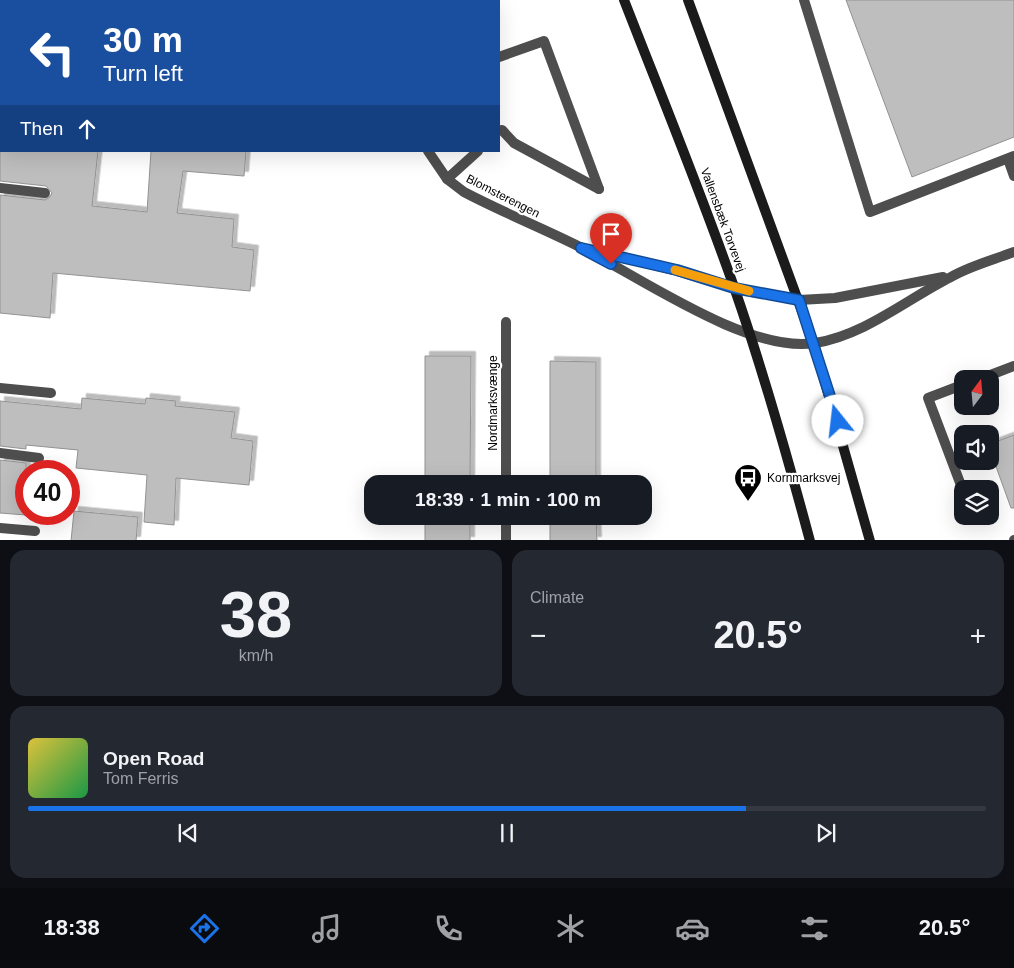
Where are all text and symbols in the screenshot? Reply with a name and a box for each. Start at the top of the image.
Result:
icon: left [20,20,85,85]
text: 30 m [103,20,183,59]
text: Turn left [103,61,183,86]
icon: ahead [73,115,101,143]
text: Then [20,118,63,139]
street label: Vallensbæk Torvevej [698,166,748,274]
street label: Blomsterengen [464,171,542,221]
pin [590,213,632,264]
icon: arrive [597,220,625,248]
street label: Nordmarksvænge [486,355,500,451]
north arrow [954,370,999,415]
map controls [954,370,999,525]
position arrow [811,394,863,446]
button: sound [954,425,999,470]
speed limit sign: 40 [15,460,80,525]
bus stop icon: Kornmarksvej [733,463,763,502]
place label: Kornmarksvej [767,471,840,485]
button: layers [954,480,999,525]
text: 18:39 · 1 min · 100 m [415,489,601,510]
text: 38 [220,578,292,651]
text: Climate [530,589,584,606]
text: 20.5° [713,614,803,656]
text: − [530,620,546,651]
text: + [970,620,986,651]
text: km/h [239,647,273,664]
text: Open Road [103,748,204,769]
text: Tom Ferris [103,770,179,787]
icon: previous [174,819,202,847]
icon: pause [493,819,521,847]
icon: next [812,819,840,847]
icon: directions [187,911,222,946]
icon: music [309,911,344,946]
icon: phone [431,911,466,946]
icon: climate [553,911,588,946]
icon: car [675,911,710,946]
icon: filters [797,911,832,946]
text: 18:38 [44,915,100,940]
text: 20.5° [919,915,970,940]

